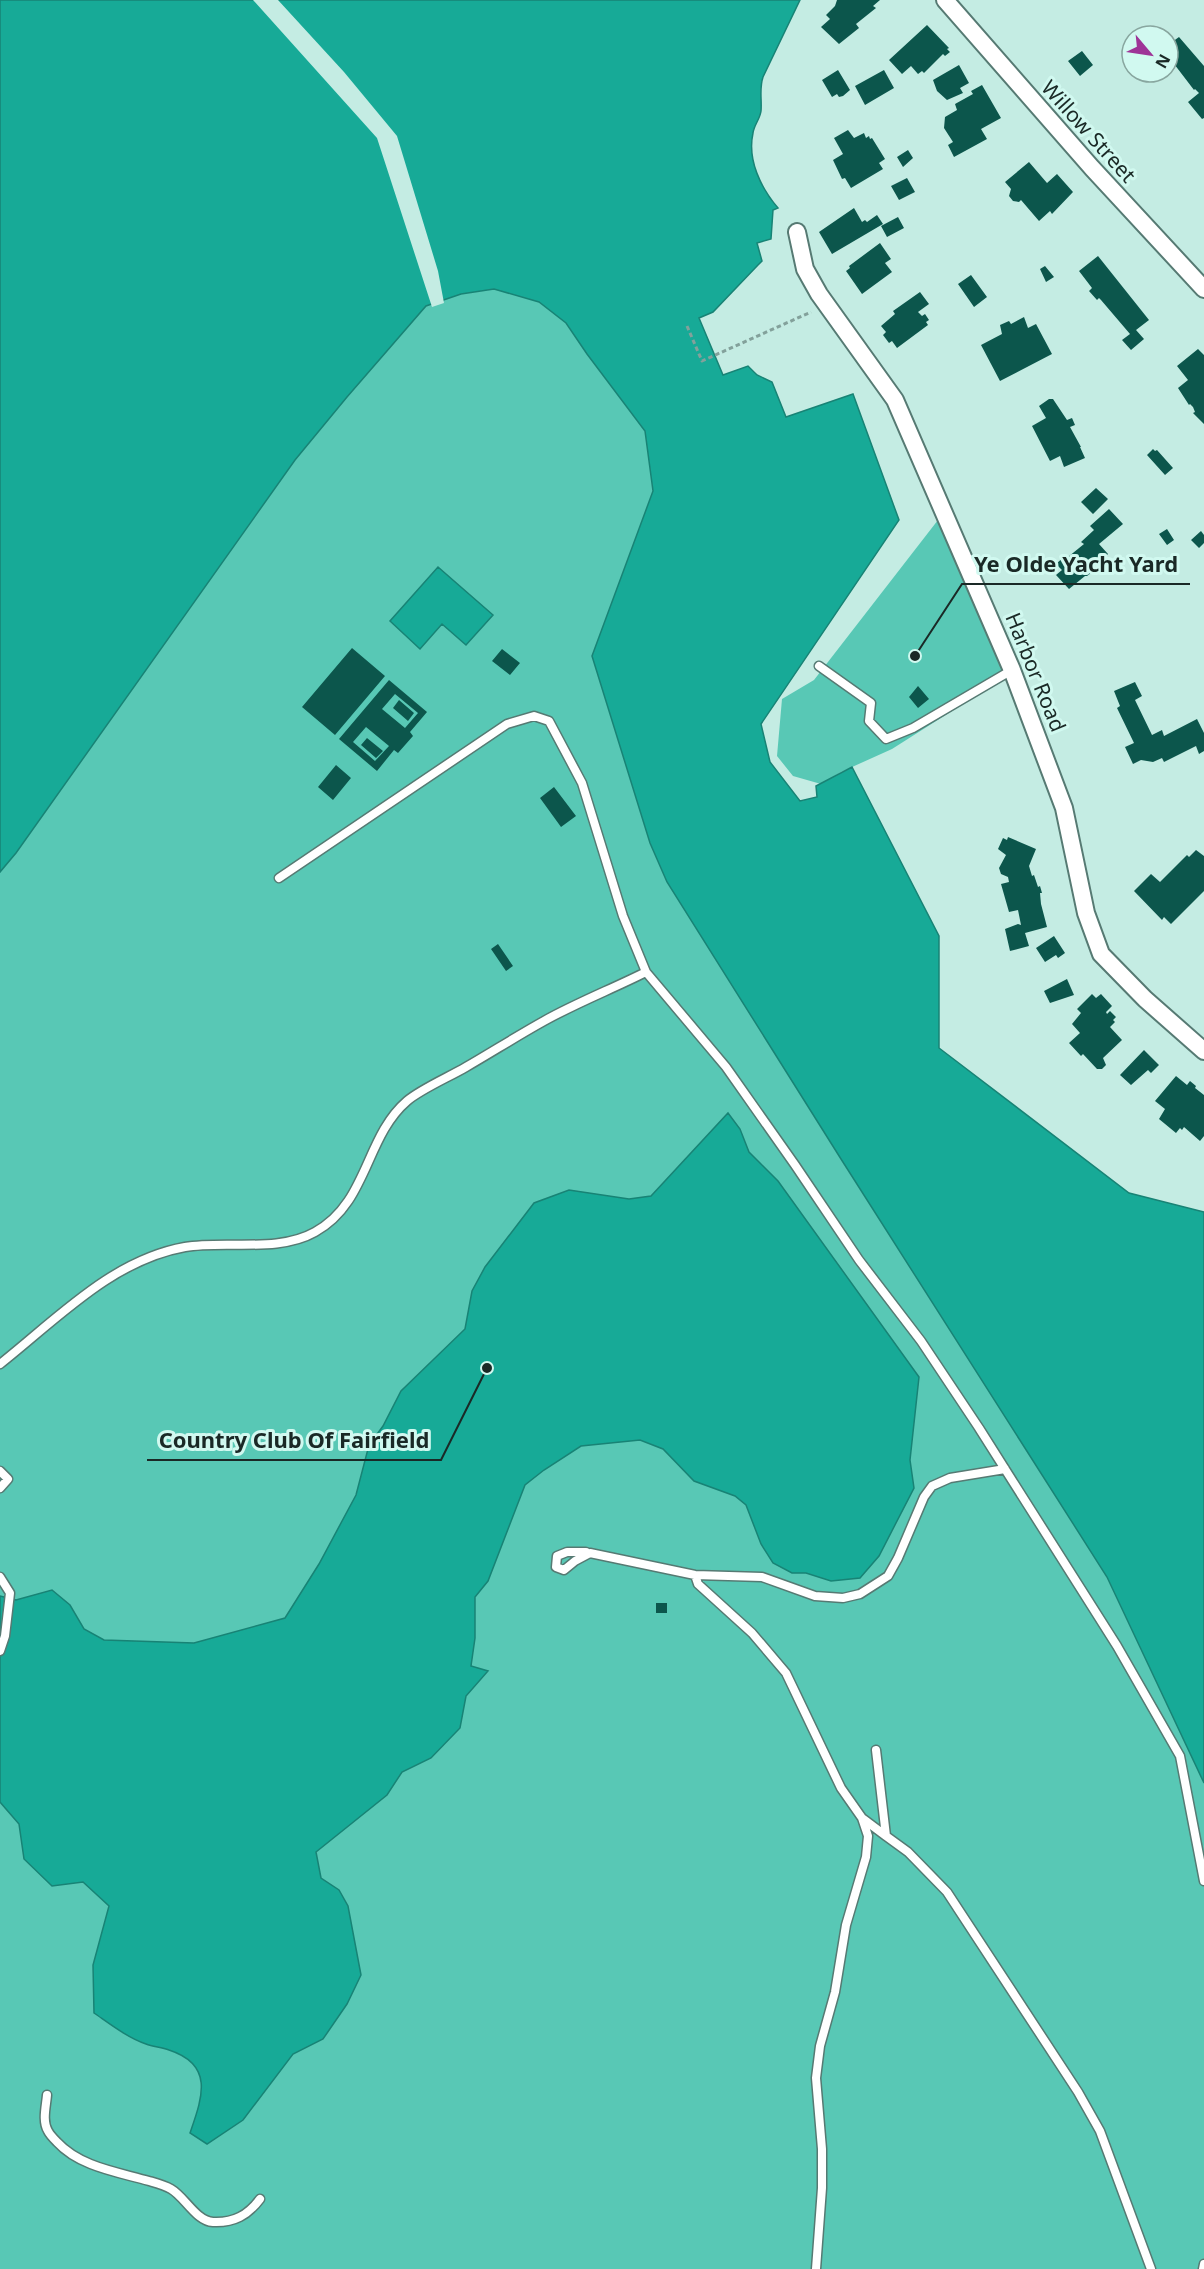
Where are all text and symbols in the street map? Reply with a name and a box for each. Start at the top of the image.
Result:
north arrow [1120,24,1180,84]
text: N [1150,50,1176,72]
street label: Willow Street [1036,74,1143,188]
callout: Ye Olde Yacht Yard [962,544,1190,584]
text: Ye Olde Yacht Yard [974,548,1178,578]
street label: Harbor Road [999,608,1073,736]
callout: Country Club Of Fairfield [147,1420,441,1460]
text: Country Club Of Fairfield [159,1424,429,1454]

